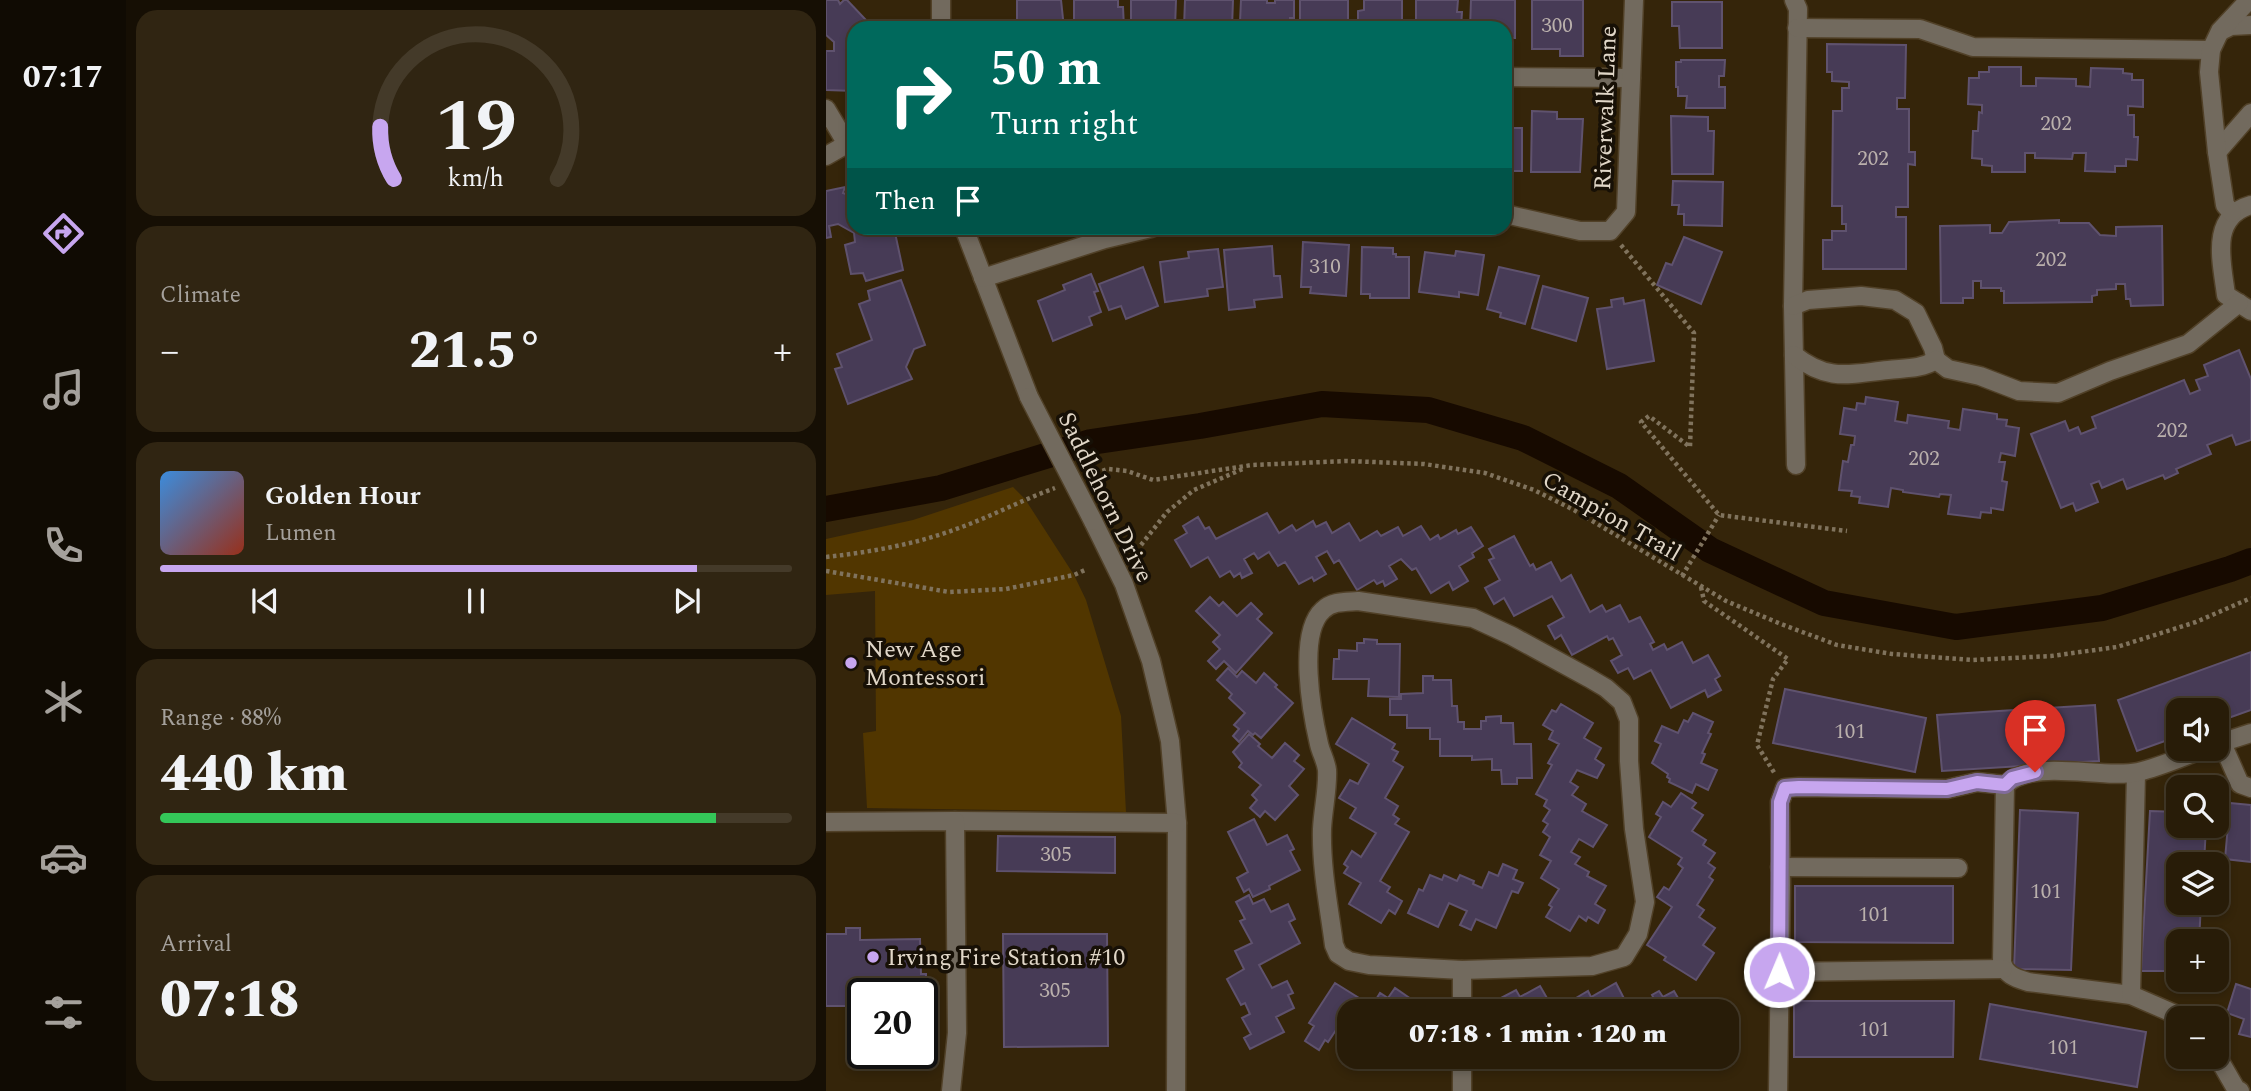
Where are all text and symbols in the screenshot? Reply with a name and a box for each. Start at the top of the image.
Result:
house number: 300 [1541,10,1573,42]
street label: Riverwalk Lane [1585,25,1627,191]
text: 50 m [990,32,1101,107]
icon: right [875,49,966,140]
text: 07:17 [23,53,103,102]
text: 19 [435,72,517,183]
text: Turn right [990,100,1138,149]
house number: 202 [2040,108,2072,140]
house number: 202 [1857,143,1889,175]
text: km/h [448,160,504,198]
text: Then [875,181,935,221]
icon: arrive [949,182,987,220]
icon: directions [39,209,88,258]
house number: 202 [2035,244,2067,276]
house number: 310 [1309,251,1341,283]
text: Climate [160,278,241,313]
text: 21.5° [409,312,543,391]
text: − [160,323,179,381]
text: + [773,323,792,381]
icon: music [39,365,88,414]
street label: Saddlehorn Drive [1048,406,1162,589]
house number: 202 [2156,415,2188,447]
house number: 202 [1908,443,1940,475]
street label: Campion Trail [1535,462,1688,571]
text: Golden Hour [265,476,421,516]
text: Lumen [265,516,337,551]
icon: phone [39,521,88,570]
icon: previous [246,582,284,620]
icon: pause [457,582,495,620]
icon: next [668,582,706,620]
place label: New Age Montessori [865,632,986,696]
marker: New Age Montessori [843,655,859,671]
icon: climate [39,677,88,726]
map controls [2166,698,2229,1069]
button: sound [2166,698,2229,761]
pin [2005,700,2065,772]
text: Range · 88% [160,701,281,736]
icon: arrive [2016,711,2054,749]
house number: 101 [1834,716,1866,748]
text: 440 km [160,735,348,814]
button: search [2166,775,2229,838]
icon: car [39,833,88,882]
house number: 305 [1040,839,1072,871]
button: layers [2166,852,2229,915]
house number: 101 [2030,876,2062,908]
house number: 101 [1858,899,1890,931]
text: Arrival [160,927,232,962]
button: + [2166,929,2229,992]
position arrow [1742,935,1816,1009]
place label: Irving Fire Station #10 [887,940,1125,976]
marker: Irving Fire Station #10 [865,949,881,965]
text: 07:18 [160,961,299,1040]
house number: 305 [1039,975,1071,1007]
speed limit sign: 20 [847,978,938,1069]
icon: filters [39,988,88,1037]
button: − [2166,1006,2229,1069]
text: 07:18 · 1 min · 120 m [1409,1014,1667,1054]
house number: 101 [1858,1014,1890,1046]
house number: 101 [2047,1032,2079,1064]

